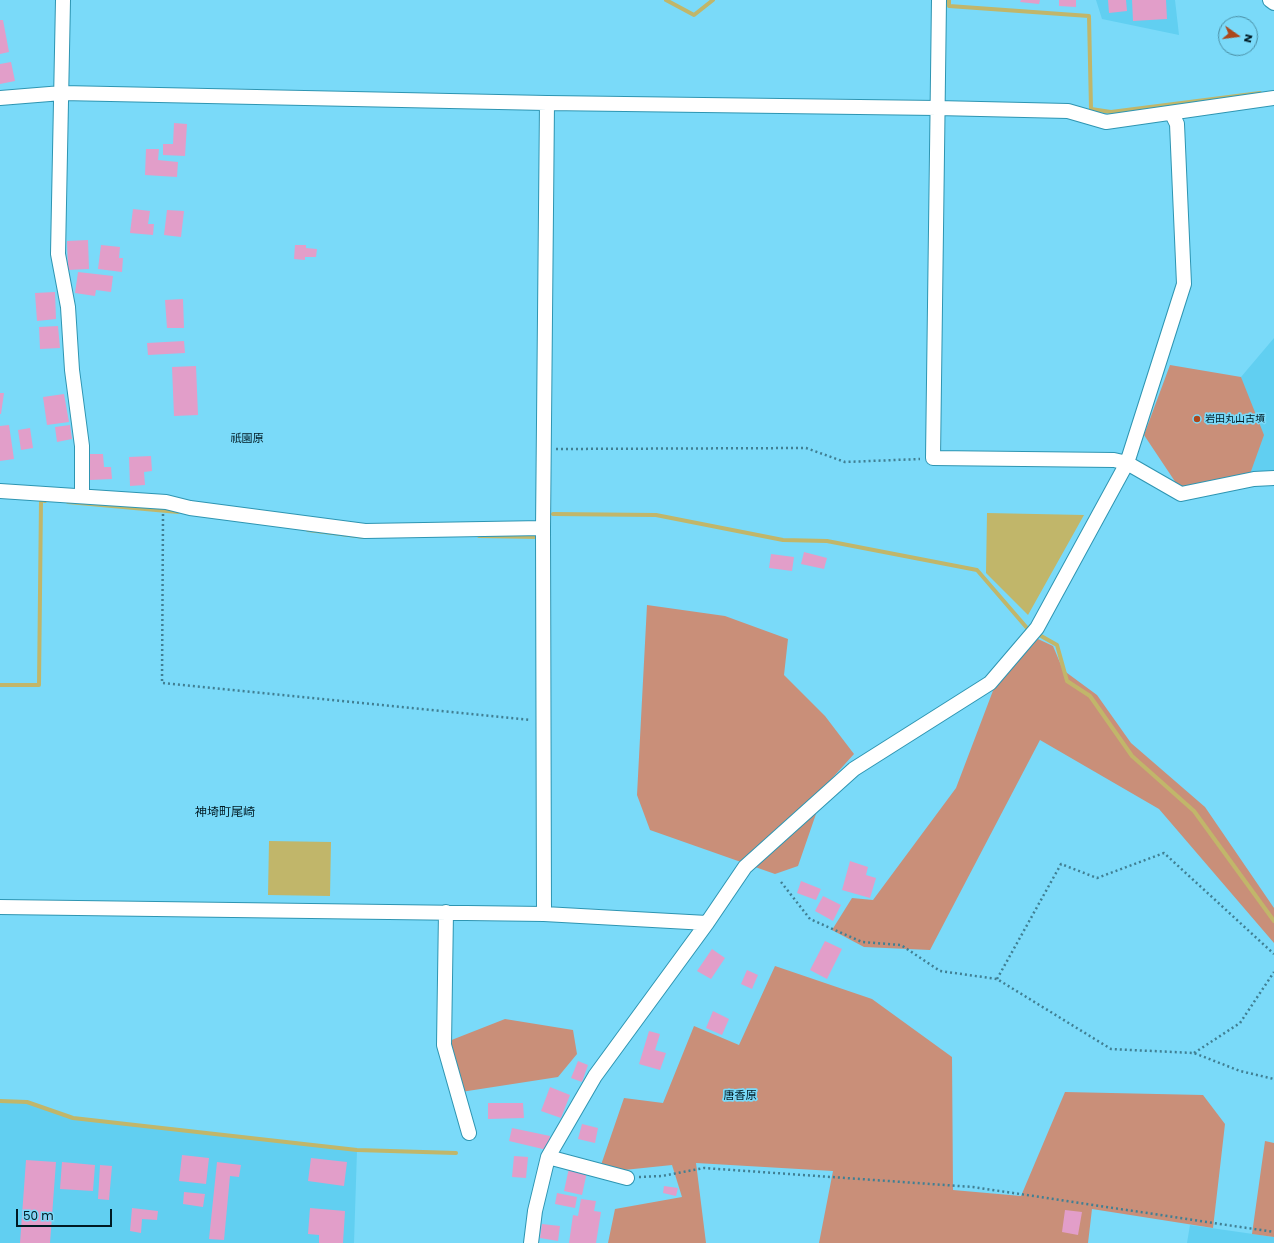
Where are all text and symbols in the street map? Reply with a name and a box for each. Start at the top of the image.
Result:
north arrow [1218,16,1258,56]
text: N [1240,33,1257,45]
place label: 岩田丸山古墳 [1205,413,1265,425]
marker: 岩田丸山古墳 [1192,414,1202,424]
district label: 祇園原 [231,432,263,446]
district label: 神埼町尾崎 [195,806,255,820]
district label: 唐香原 [724,1089,756,1103]
scale bar [18,1201,114,1227]
text: 50 m [23,1207,54,1224]

